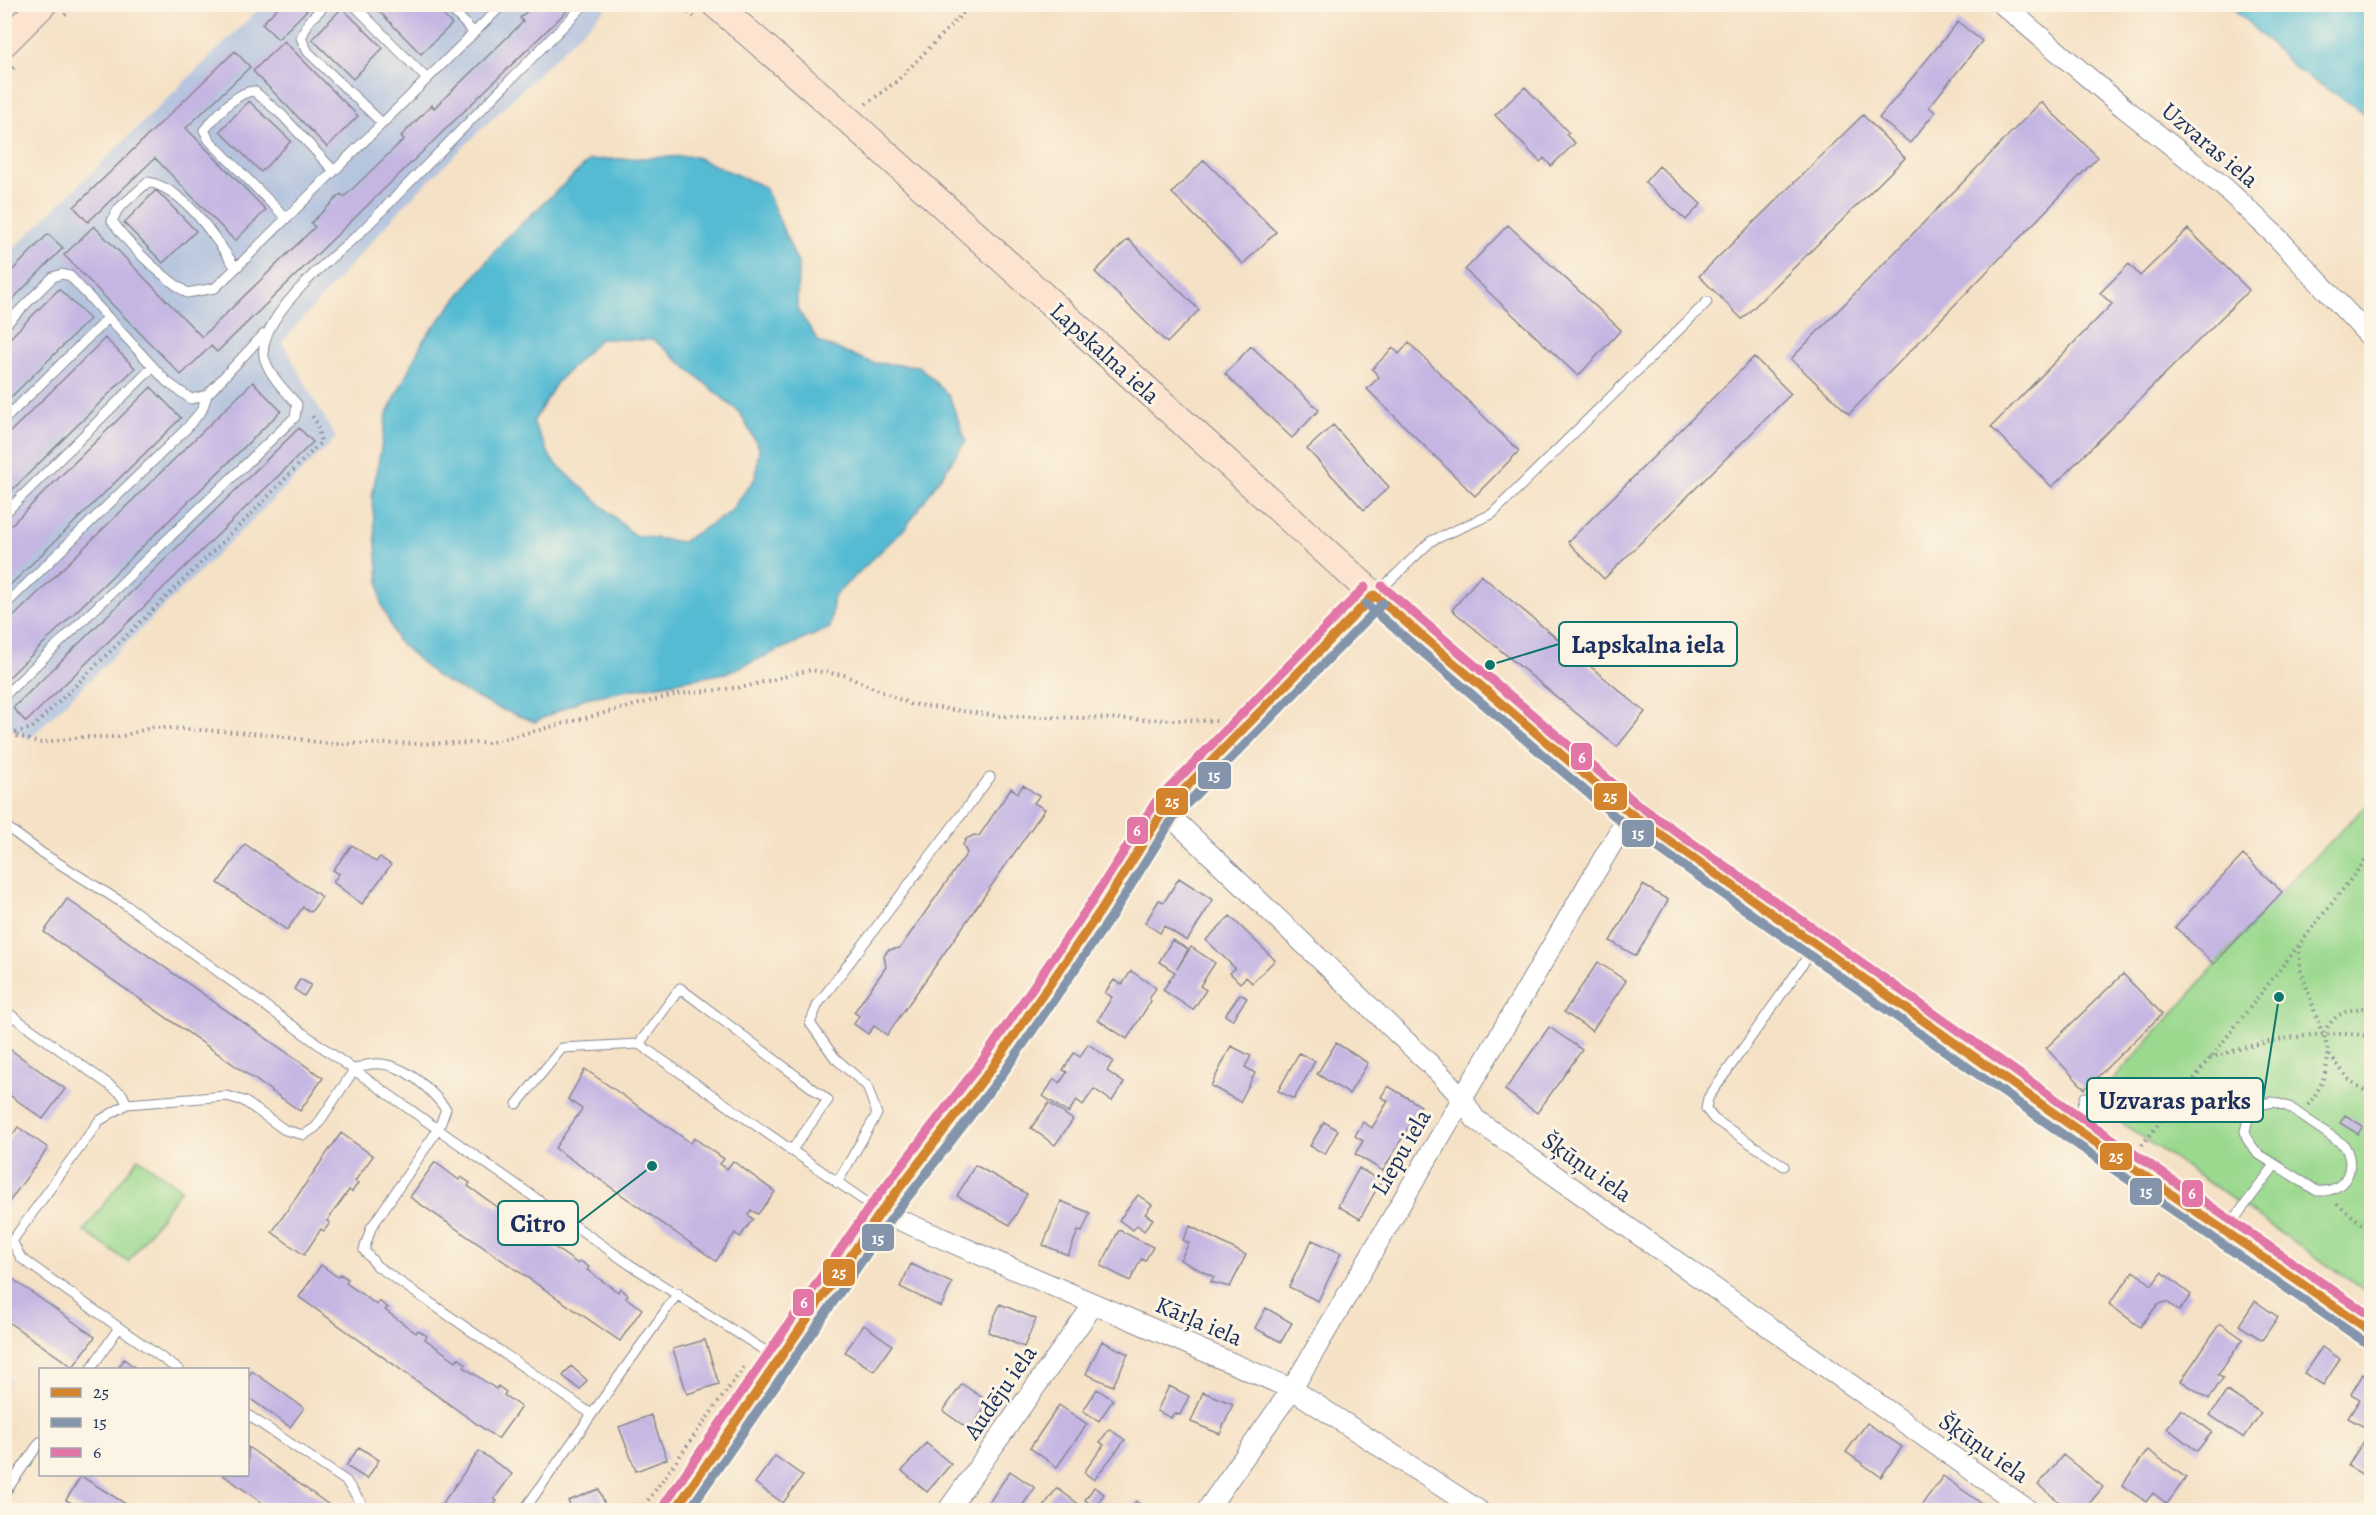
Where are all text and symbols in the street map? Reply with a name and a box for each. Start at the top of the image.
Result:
street label: Uzvaras iela [2155,95,2266,196]
street label: Lapskalna iela [1043,295,1168,412]
callout: Lapskalna iela [1559,622,1737,666]
text: Lapskalna iela [1571,627,1725,662]
line badge: 6 [1570,742,1593,771]
text: 6 [1578,747,1586,769]
line badge: 15 [1197,761,1232,790]
text: 15 [1208,765,1220,787]
line badge: 25 [1593,782,1628,811]
text: 25 [1603,786,1617,808]
line badge: 25 [1155,787,1189,816]
text: 25 [1165,791,1179,813]
line badge: 6 [1126,816,1149,845]
line badge: 15 [1621,819,1655,848]
text: 6 [1133,820,1141,842]
text: 15 [1632,823,1644,845]
callout: Uzvaras parks [2087,1078,2263,1122]
text: Uzvaras parks [2099,1083,2251,1118]
street label: Liepu iela [1363,1102,1439,1201]
street label: Šķūņu iela [1536,1124,1639,1210]
line badge: 25 [2099,1142,2133,1171]
text: 25 [2109,1146,2123,1168]
line badge: 15 [2129,1177,2163,1206]
line badge: 6 [2181,1179,2204,1208]
text: 15 [2140,1181,2152,1203]
text: 6 [2188,1183,2196,1205]
callout: Citro [498,1201,578,1245]
text: Citro [510,1206,566,1241]
line badge: 15 [861,1223,895,1252]
text: 15 [872,1228,884,1250]
line badge: 25 [822,1258,856,1287]
text: 25 [832,1262,846,1284]
line badge: 6 [792,1288,815,1317]
street label: Kārļa iela [1151,1288,1248,1354]
text: 6 [800,1292,808,1314]
street label: Audēju iela [955,1338,1045,1446]
legend [39,1368,249,1476]
text: 25 [93,1380,109,1404]
street label: Šķūņu iela [1933,1405,2036,1491]
text: 15 [93,1410,107,1434]
text: 6 [93,1440,101,1464]

